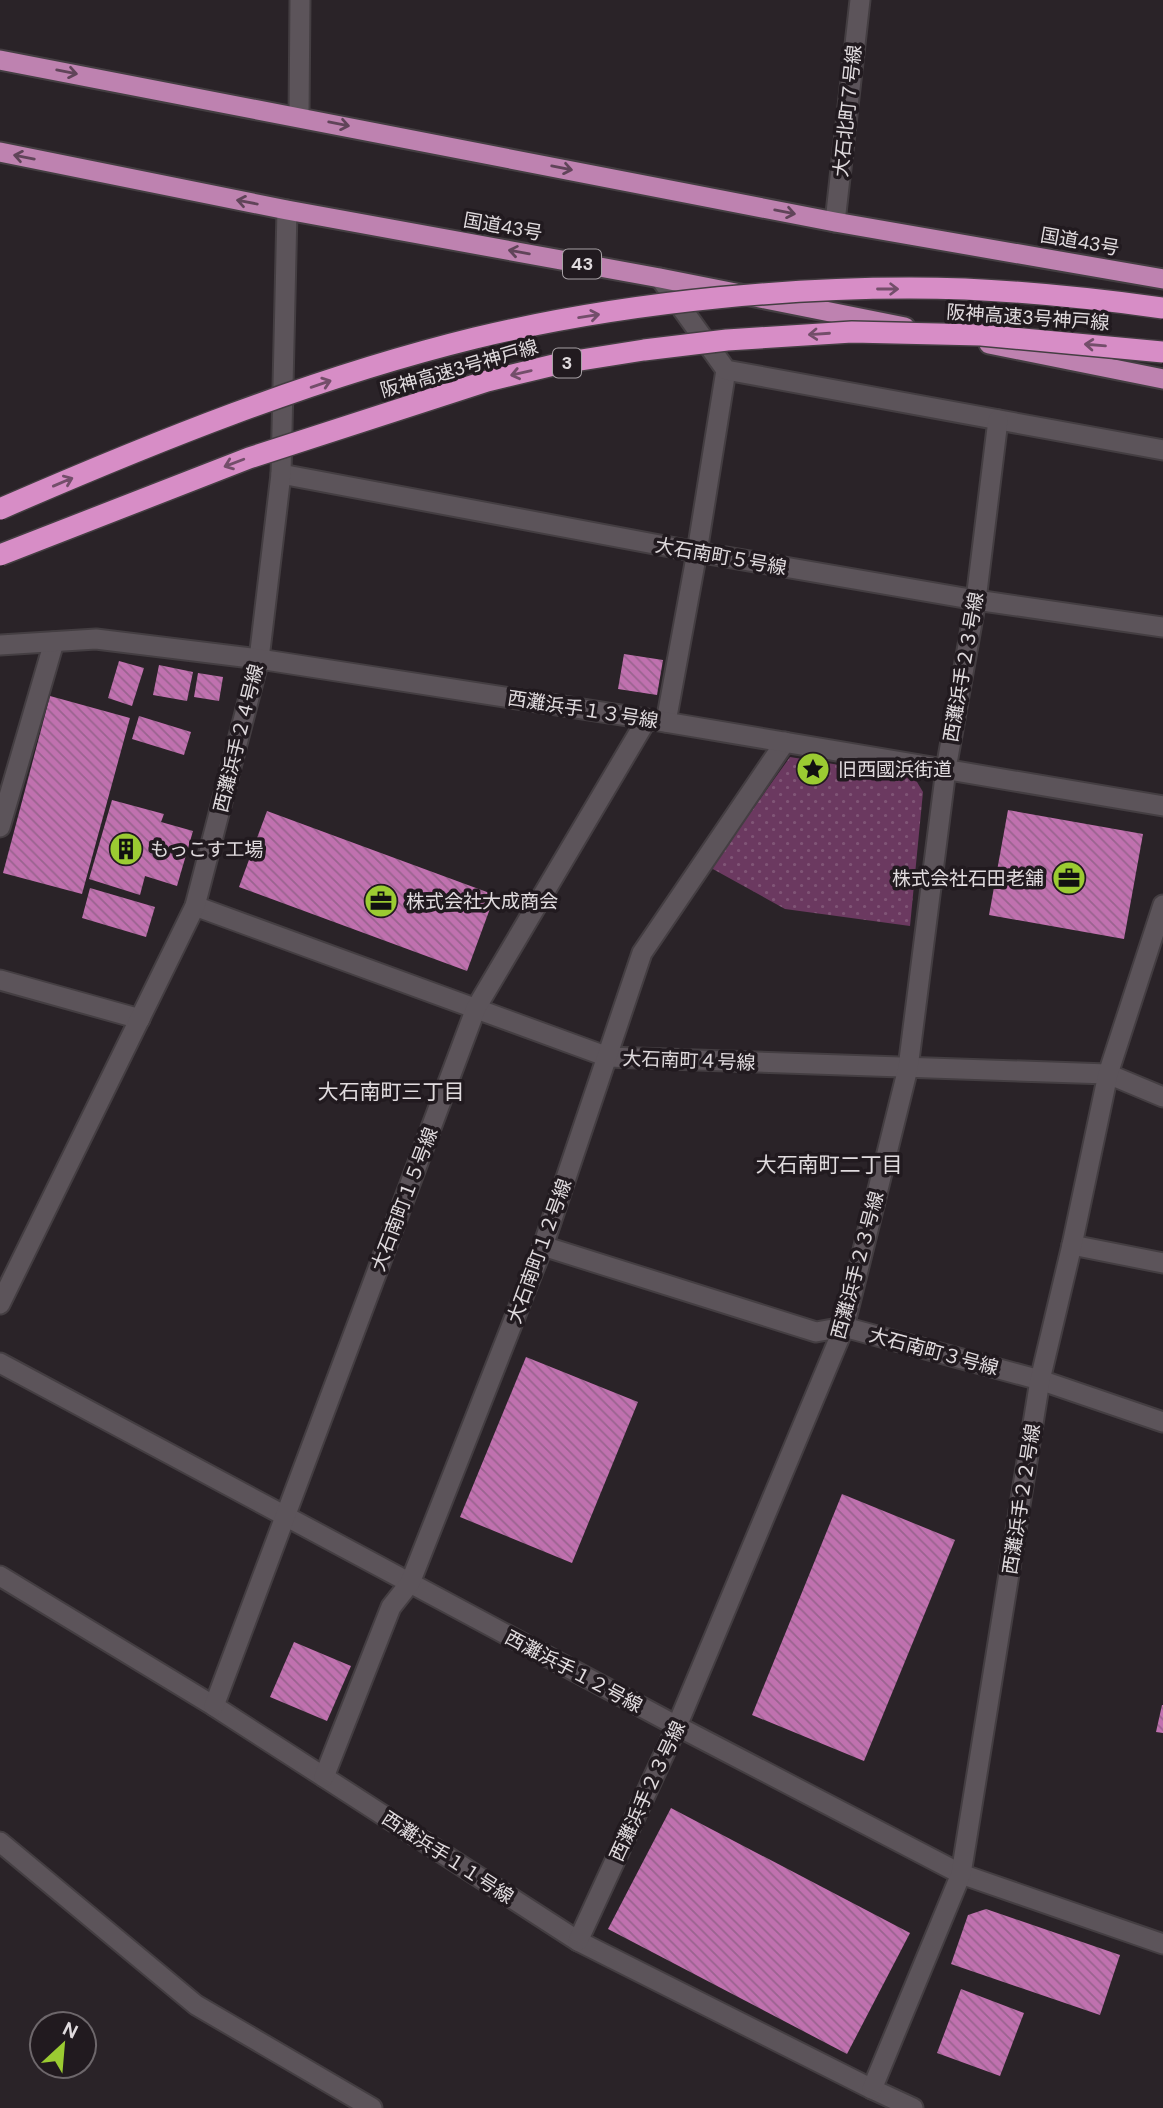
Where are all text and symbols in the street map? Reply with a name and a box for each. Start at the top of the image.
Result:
street label: 大石北町７号線 [828,44,867,179]
one-way arrow [55,66,78,80]
one-way arrow [327,118,350,131]
one-way arrow [13,150,36,163]
one-way arrow [550,162,573,175]
one-way arrow [236,195,259,208]
one-way arrow [773,206,796,219]
street label: 国道43号 [461,207,544,246]
street label: 国道43号 [1038,222,1121,261]
one-way arrow [508,245,531,259]
road number: 43 [563,250,601,278]
one-way arrow [876,282,899,296]
street label: 阪神高速3号神戸線 [946,299,1110,336]
one-way arrow [577,309,600,322]
one-way arrow [808,328,831,341]
street label: 阪神高速3号神戸線 [377,334,541,403]
one-way arrow [1084,338,1107,351]
road number: 3 [553,348,581,377]
one-way arrow [510,367,533,380]
one-way arrow [310,377,332,390]
one-way arrow [224,458,246,471]
one-way arrow [51,475,73,488]
street label: 大石南町５号線 [653,533,789,580]
street label: 西灘浜手２３号線 [938,590,989,744]
street label: 西灘浜手２４号線 [208,661,269,815]
street label: 西灘浜手１３号線 [506,685,660,734]
place icon: 旧西國浜街道 [794,750,832,788]
place label: 旧西國浜街道 [838,757,952,782]
building icon: もっこす工場 [107,830,145,868]
place label: もっこす工場 [150,837,264,862]
office icon: 株式会社石田老舗 [1050,859,1088,897]
place label: 株式会社石田老舗 [892,866,1044,891]
office icon: 株式会社大成商会 [362,882,400,920]
place label: 株式会社大成商会 [406,889,558,914]
street label: 大石南町４号線 [622,1046,756,1075]
district label: 大石南町三丁目 [318,1078,465,1106]
street label: 大石南町１５号線 [366,1124,443,1275]
district label: 大石南町二丁目 [756,1151,903,1179]
street label: 大石南町１２号線 [502,1175,577,1327]
street label: 西灘浜手２３号線 [826,1188,889,1342]
street label: 大石南町３号線 [866,1322,1001,1381]
street label: 西灘浜手２２号線 [997,1422,1046,1576]
street label: 西灘浜手１２号線 [501,1625,647,1718]
street label: 西灘浜手２３号線 [604,1717,691,1865]
street label: 西灘浜手１１号線 [377,1806,518,1909]
north arrow [28,2010,98,2080]
text: N [59,2016,82,2044]

